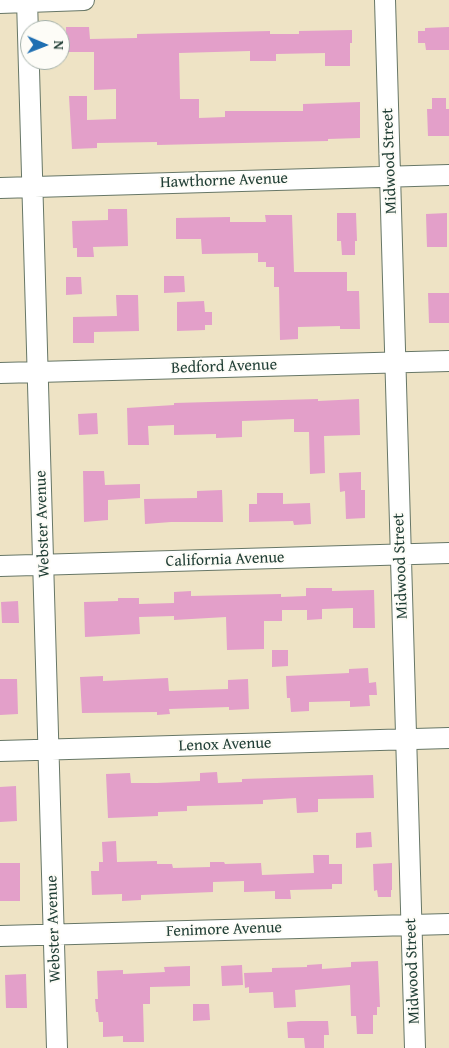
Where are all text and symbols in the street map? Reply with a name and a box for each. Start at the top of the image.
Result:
north arrow [20,20,70,70]
text: N [49,40,69,50]
street label: Midwood Street [379,108,401,214]
street label: Hawthorne Avenue [160,169,288,193]
street label: Bedford Avenue [171,356,277,378]
street label: Webster Avenue [32,470,54,578]
street label: Midwood Street [390,513,412,619]
street label: California Avenue [165,548,285,572]
street label: Lenox Avenue [178,734,272,756]
street label: Webster Avenue [43,875,65,983]
street label: Fenimore Avenue [166,918,282,942]
street label: Midwood Street [402,918,424,1024]

